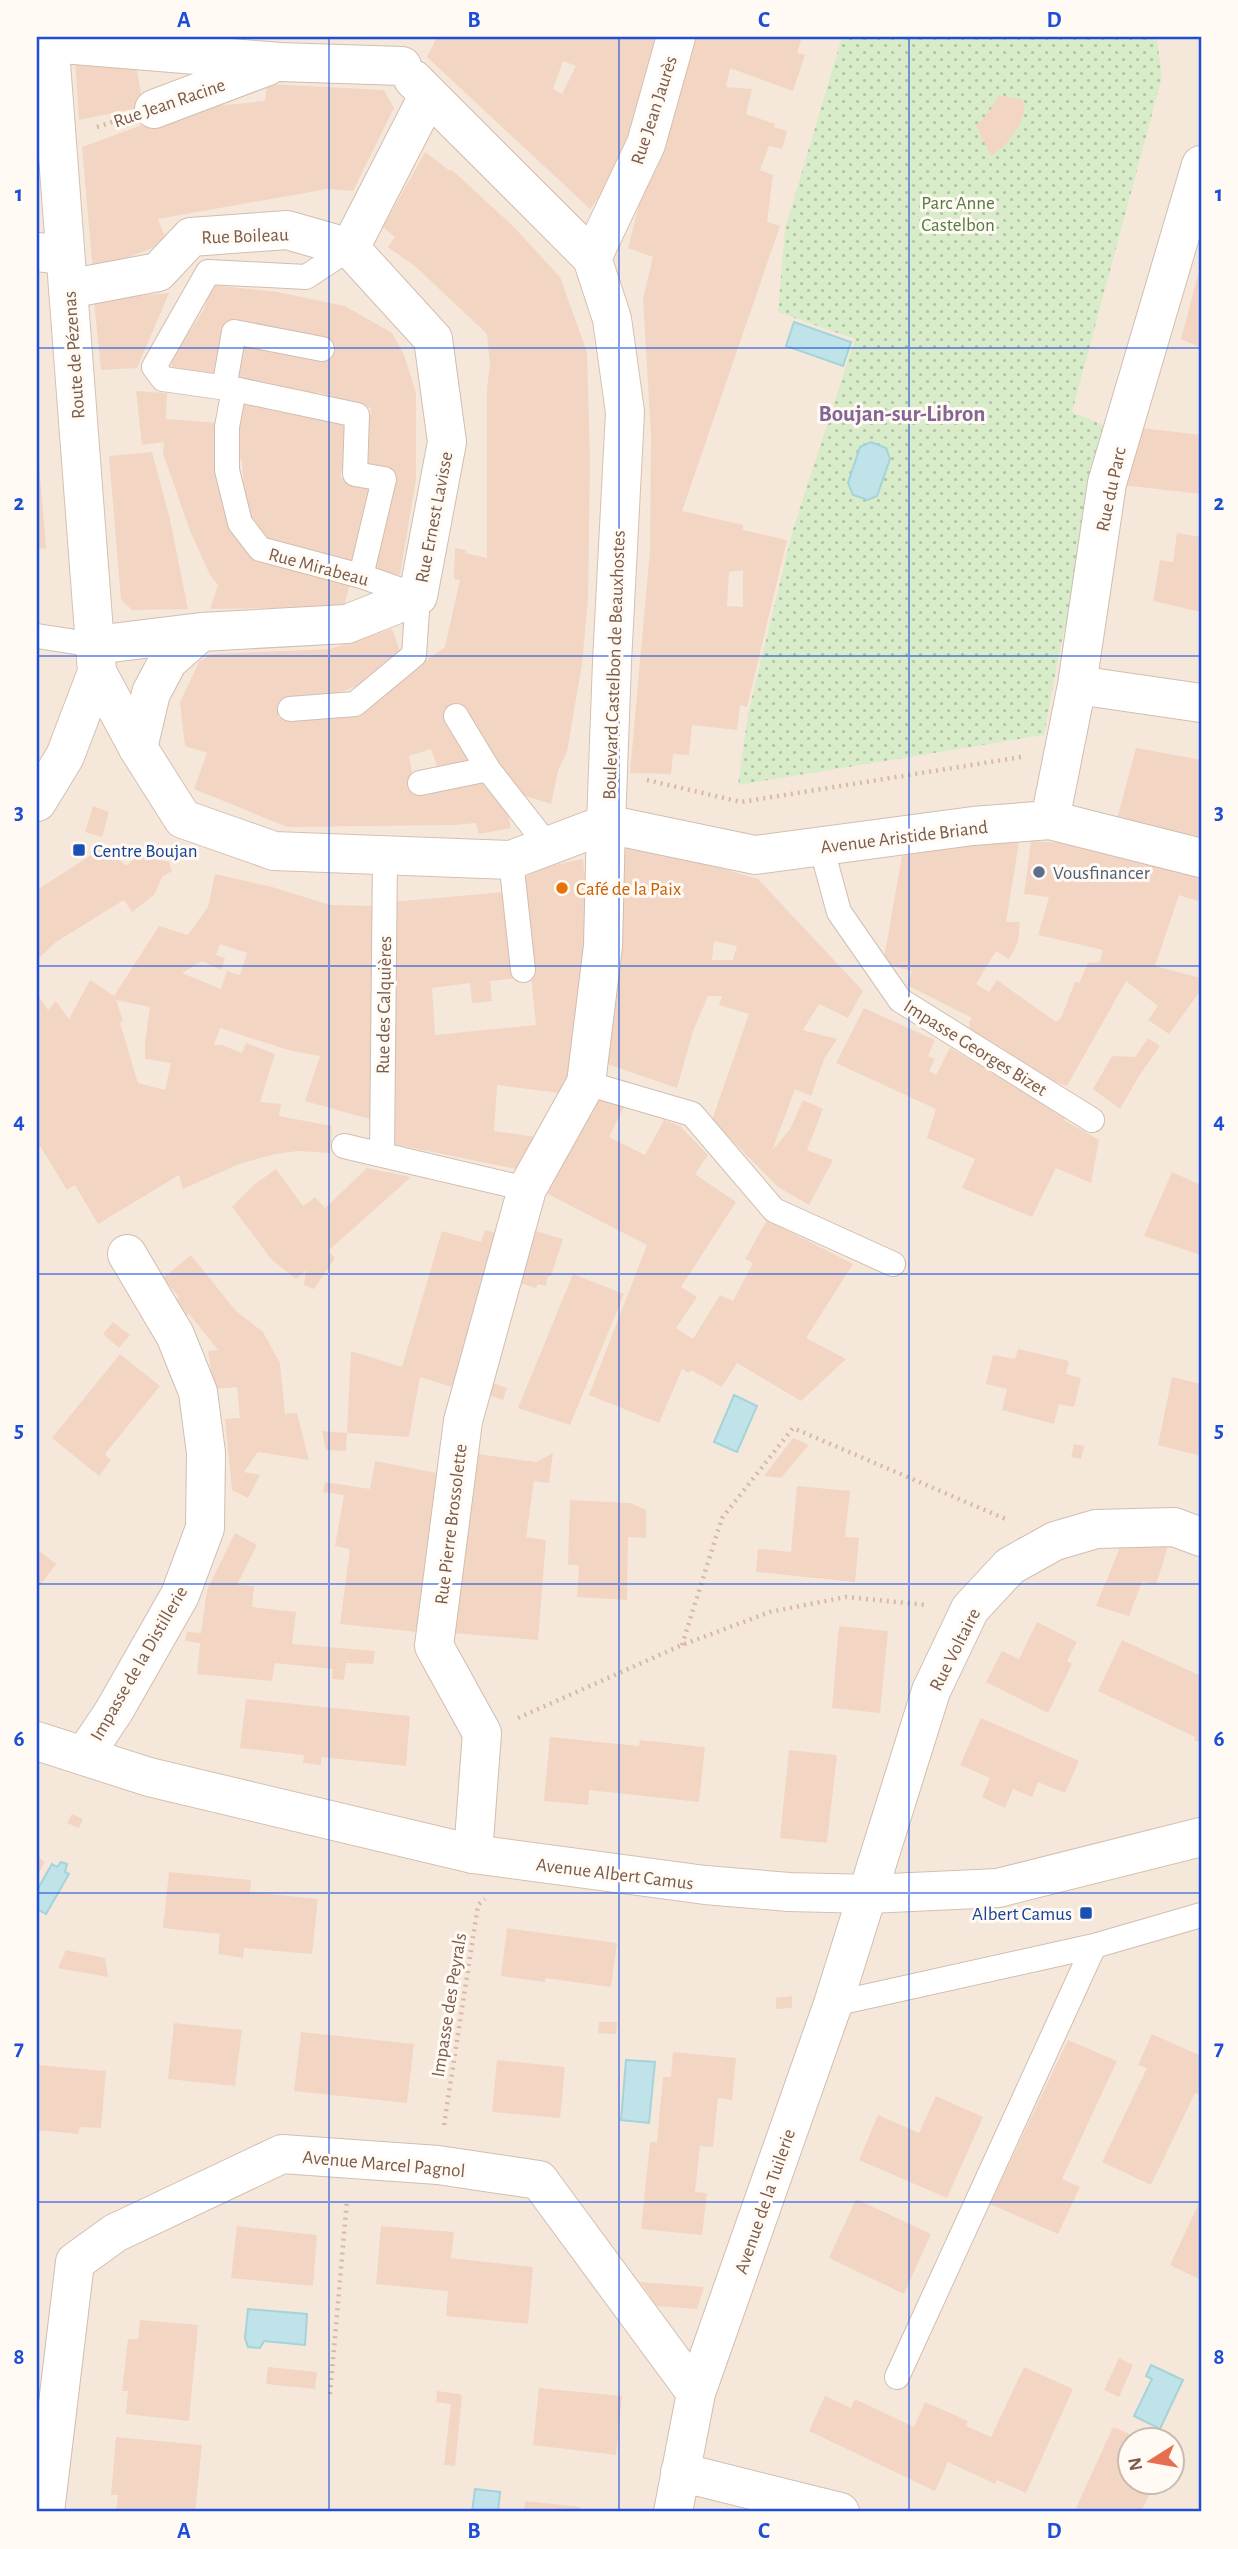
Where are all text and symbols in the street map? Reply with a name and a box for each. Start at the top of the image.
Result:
text: A [177,9,191,32]
text: B [467,9,481,32]
text: C [758,9,770,32]
text: D [1046,9,1062,32]
street label: Rue Jean Jaurès [628,54,681,167]
street label: Rue Jean Racine [111,75,228,131]
text: 1 [15,183,23,206]
text: 1 [1215,183,1223,206]
park label: Parc Anne Castelbon [921,194,995,235]
street label: Rue Boileau [201,225,289,248]
street label: Route de Pézenas [61,290,88,419]
district label: Boujan-sur-Libron [819,403,985,426]
street label: Rue du Parc [1093,445,1130,533]
street label: Rue Ernest Lavisse [412,450,457,585]
text: 2 [14,492,25,515]
text: 2 [1214,492,1225,515]
street label: Boulevard Castelbon de Beauxhostes [600,530,629,800]
street label: Rue Mirabeau [266,545,371,590]
text: 3 [14,801,24,824]
text: 3 [1214,801,1224,824]
street label: Avenue Aristide Briand [819,818,989,857]
marker: Centre Boujan [71,842,87,858]
place label: Centre Boujan [93,842,198,861]
marker: Vousfinancer [1031,864,1047,880]
place label: Vousfinancer [1053,864,1150,883]
marker: Café de la Paix [554,880,570,896]
place label: Café de la Paix [576,880,681,899]
street label: Rue des Calquières [374,936,395,1074]
street label: Impasse Georges Bizet [900,997,1050,1100]
text: 4 [13,1110,25,1133]
text: 4 [1213,1110,1225,1133]
text: 5 [14,1419,24,1442]
text: 5 [1214,1419,1224,1442]
street label: Rue Pierre Brossolette [432,1443,471,1606]
street label: Impasse de la Distillerie [87,1583,191,1744]
street label: Rue Voltaire [926,1605,984,1694]
text: 6 [13,1728,25,1751]
text: 6 [1213,1728,1225,1751]
street label: Avenue Albert Camus [535,1855,695,1894]
place label: Albert Camus [972,1905,1072,1924]
marker: Albert Camus [1078,1905,1094,1921]
street label: Impasse des Peyrals [429,1932,470,2079]
text: 7 [14,2037,24,2060]
text: 7 [1214,2037,1224,2060]
street label: Avenue de la Tuilerie [732,2127,799,2276]
street label: Avenue Marcel Pagnol [302,2148,466,2181]
text: 8 [13,2346,25,2369]
text: 8 [1213,2346,1225,2369]
north arrow [1116,2426,1186,2496]
text: N [1125,2456,1146,2472]
text: A [177,2520,191,2543]
text: B [467,2520,481,2543]
text: C [758,2520,770,2543]
text: D [1046,2520,1062,2543]

